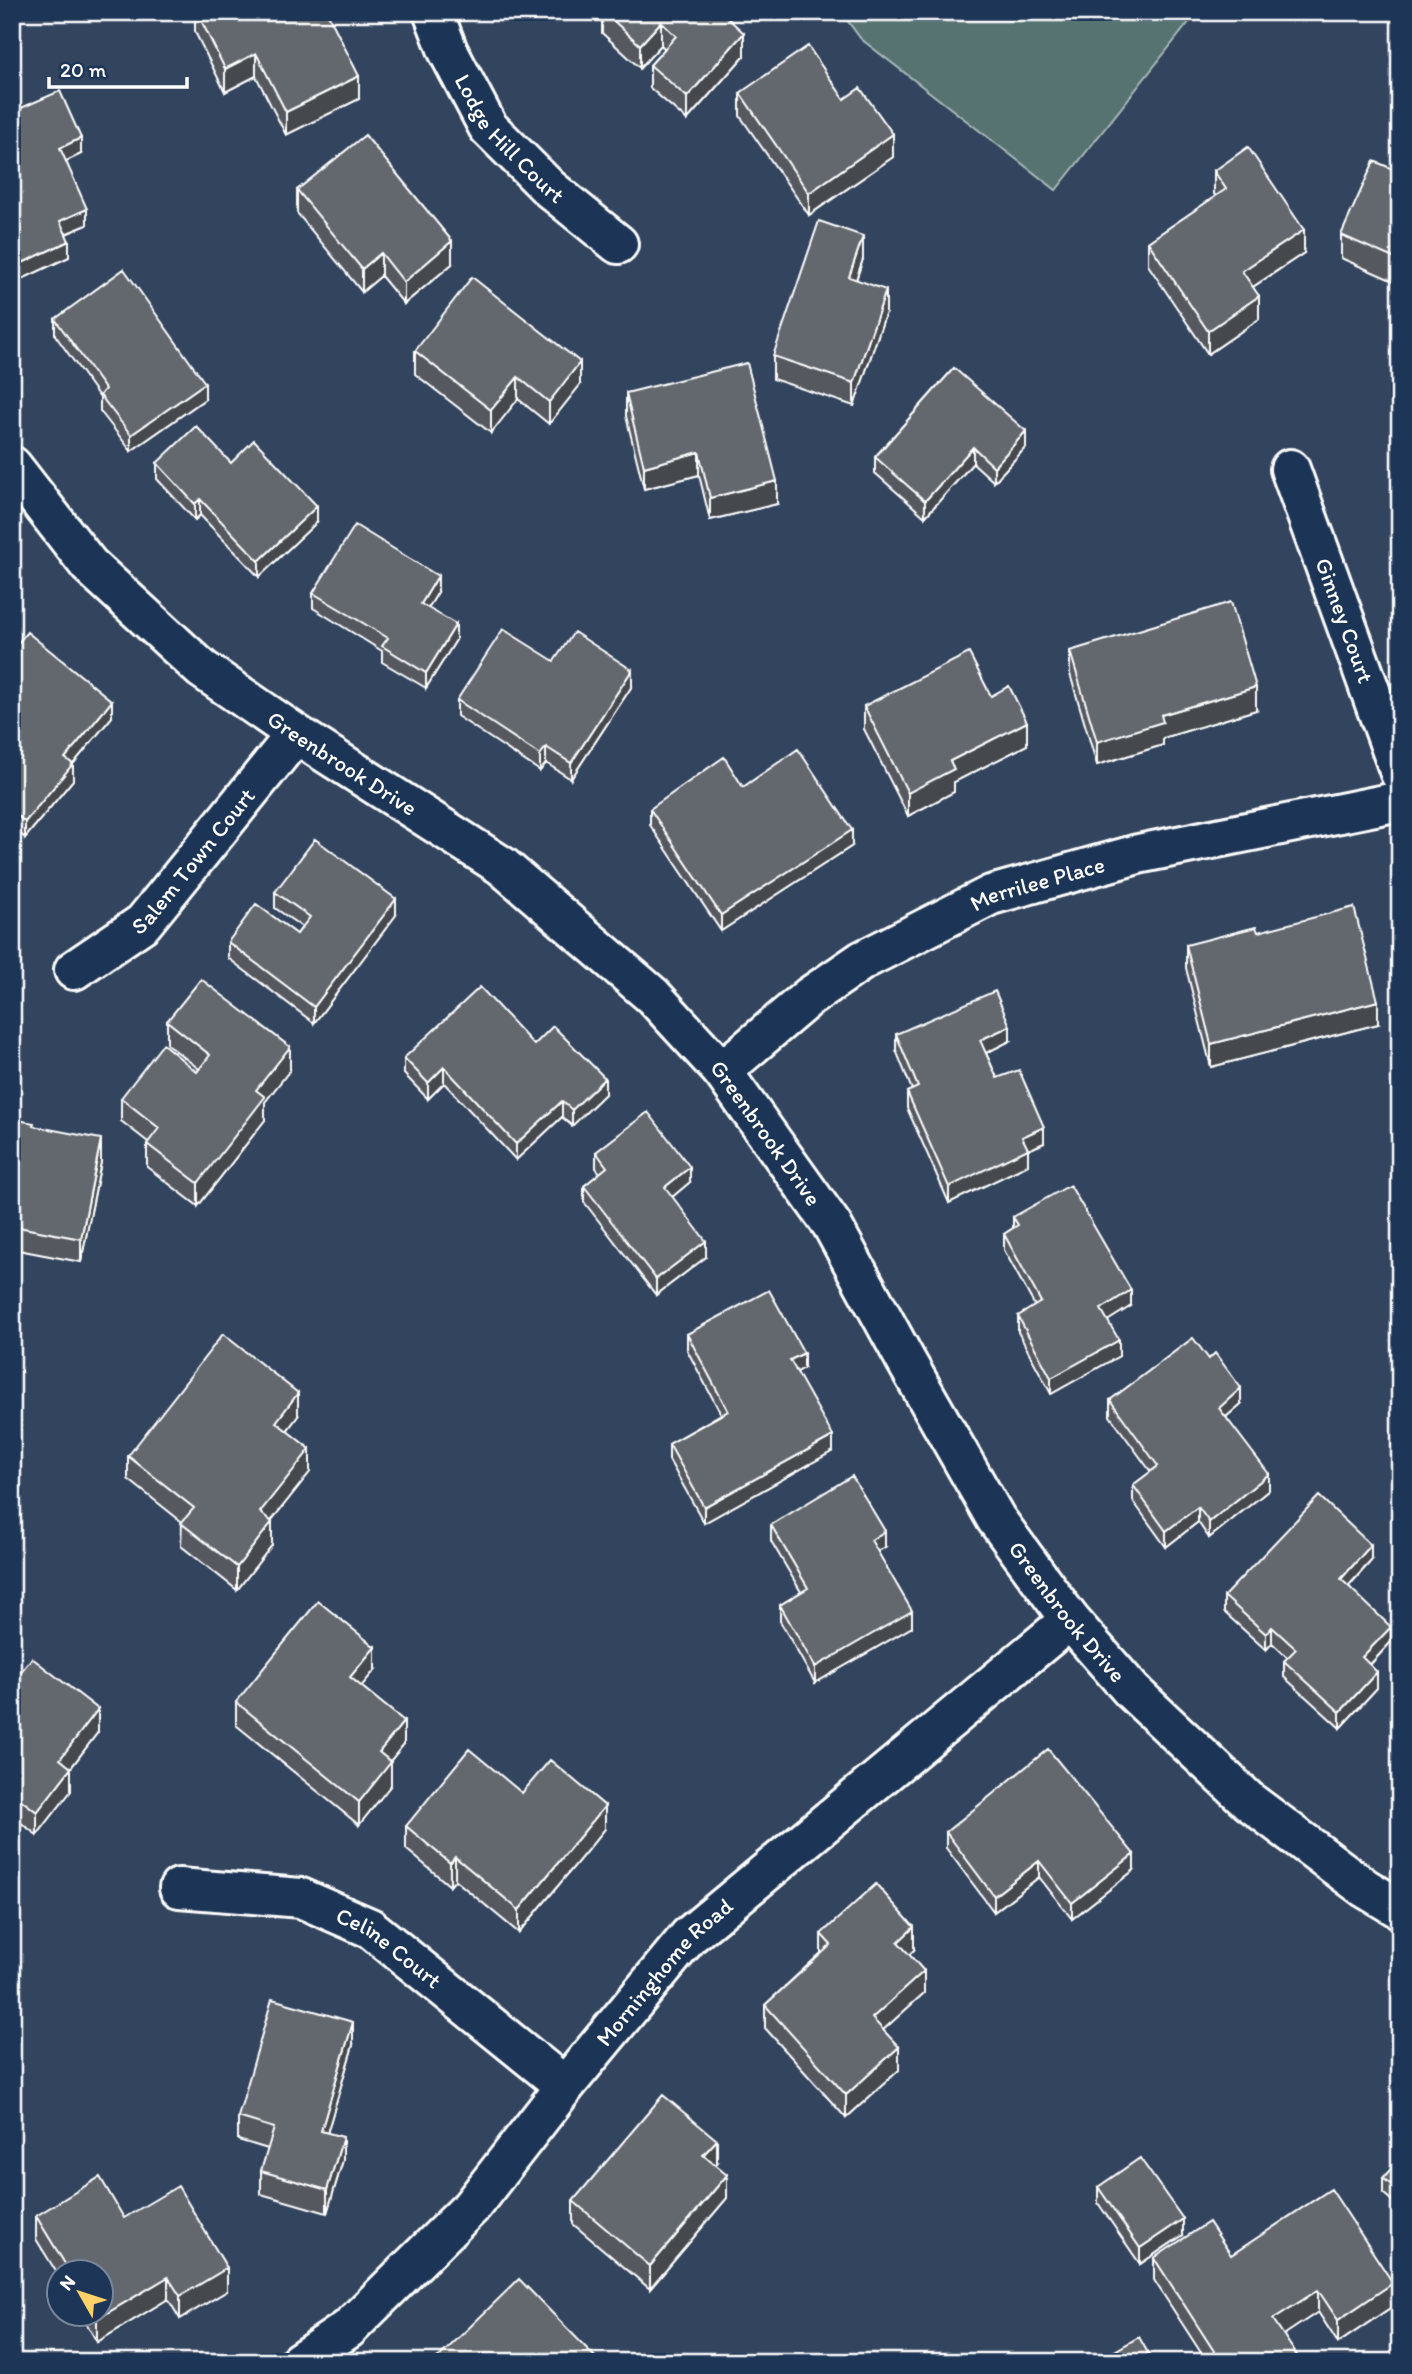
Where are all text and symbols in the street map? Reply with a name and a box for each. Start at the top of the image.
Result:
scale bar [49,46,187,90]
text: 20 m [60,57,107,82]
street label: Lodge Hill Court [449,69,571,209]
street label: Ginney Court [1309,554,1380,687]
street label: Greenbrook Drive [262,704,422,822]
street label: Salem Town Court [126,782,261,941]
street label: Merrilee Place [965,850,1108,917]
street label: Greenbrook Drive [705,1054,828,1211]
street label: Greenbrook Drive [1003,1535,1132,1688]
street label: Morninghome Road [590,1892,739,2052]
street label: Celine Court [332,1901,447,1994]
north arrow [46,2258,116,2328]
text: N [54,2270,80,2295]

